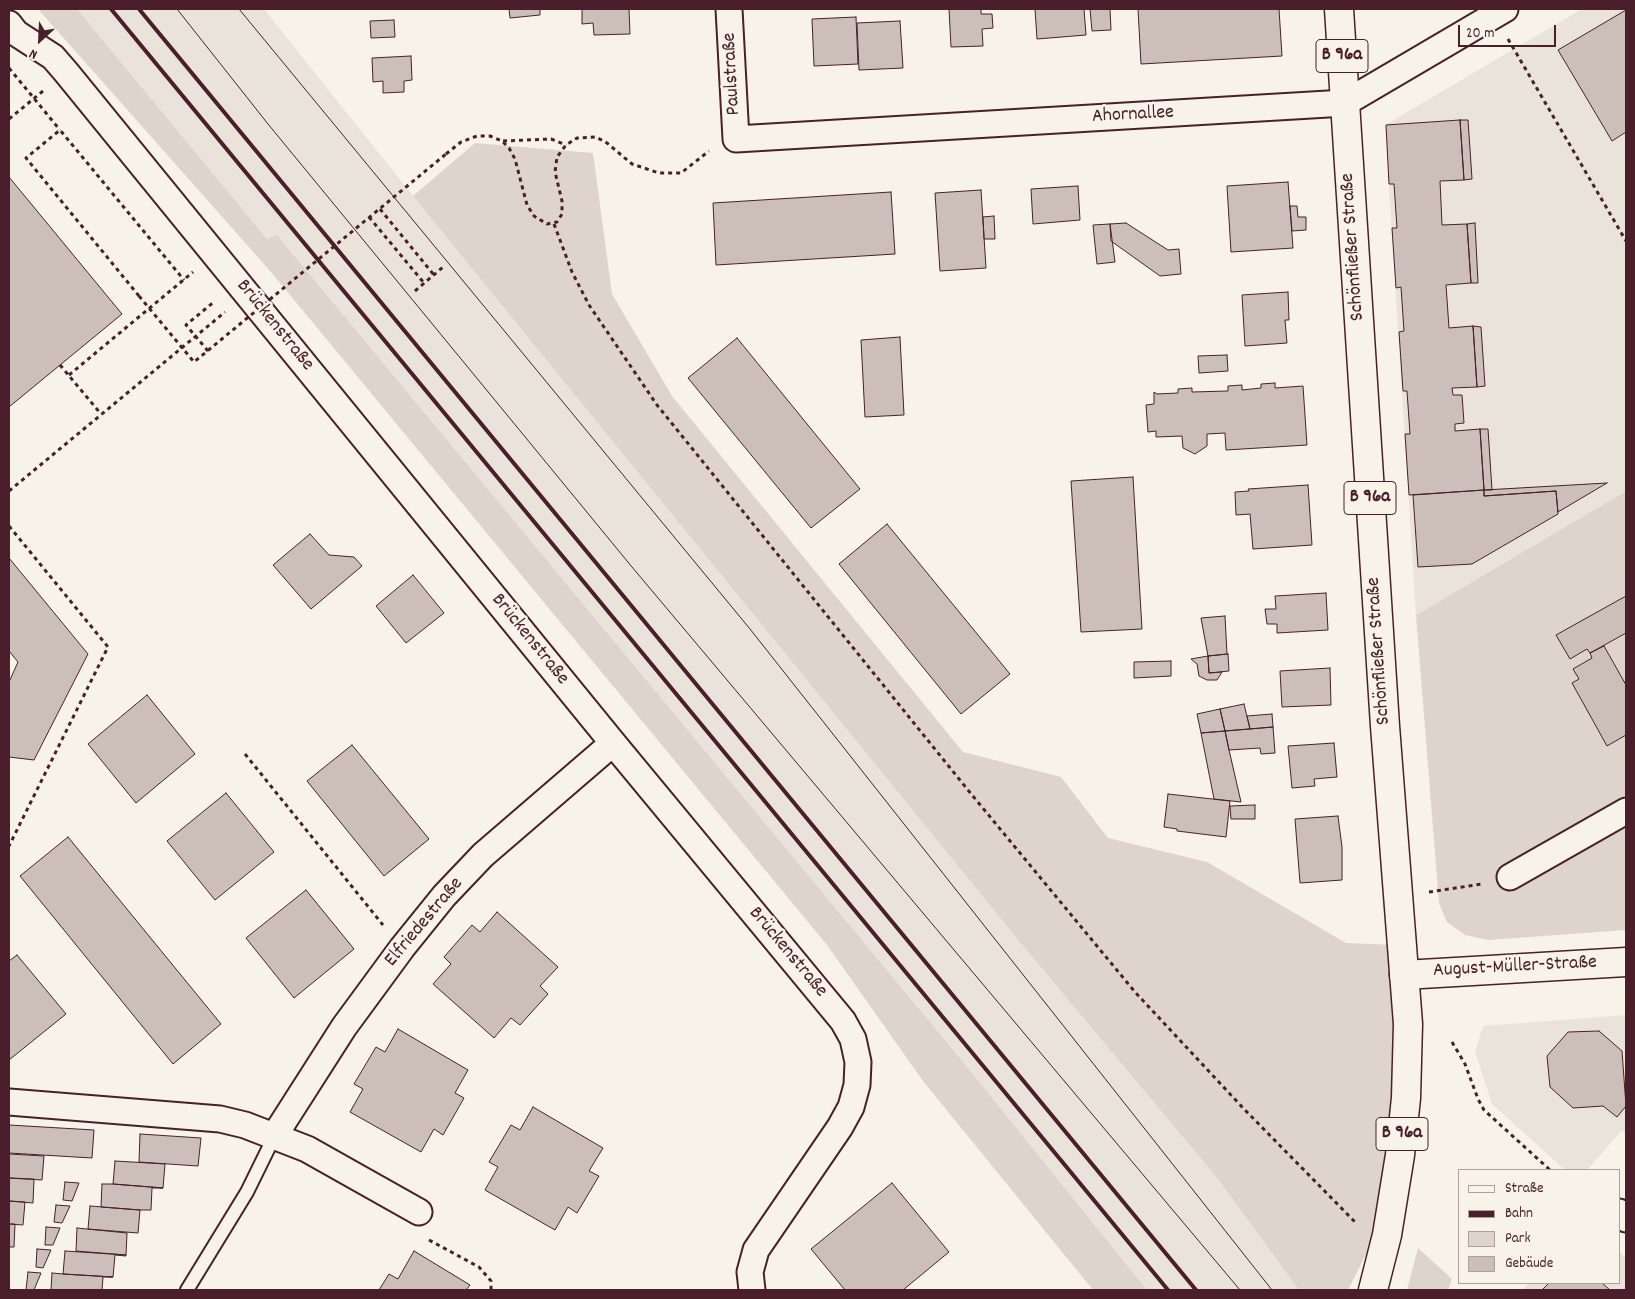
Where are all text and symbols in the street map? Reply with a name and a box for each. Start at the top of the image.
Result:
north arrow [15,15,65,65]
scale bar [1460,15,1558,47]
text: 20 m [1466,23,1494,45]
street label: Paulstraße [719,32,747,116]
road number: B 96a [1316,40,1368,72]
text: N [26,43,41,64]
street label: Ahornallee [1091,102,1175,130]
street label: Schönfließer Straße [1337,172,1371,322]
street label: Brückenstraße [230,275,318,377]
road number: B 96a [1344,482,1396,514]
street label: Schönfließer Straße [1363,576,1397,726]
street label: Brückenstraße [485,589,573,691]
street label: Elfriedestraße [381,873,469,973]
street label: Brückenstraße [742,903,832,1003]
street label: August-Müller-Straße [1433,952,1597,984]
road number: B 96a [1376,1118,1428,1150]
legend [1458,1169,1620,1284]
text: Straße [1505,1178,1543,1200]
text: Bahn [1505,1203,1533,1225]
text: Park [1505,1228,1531,1250]
text: Gebäude [1505,1253,1553,1275]

